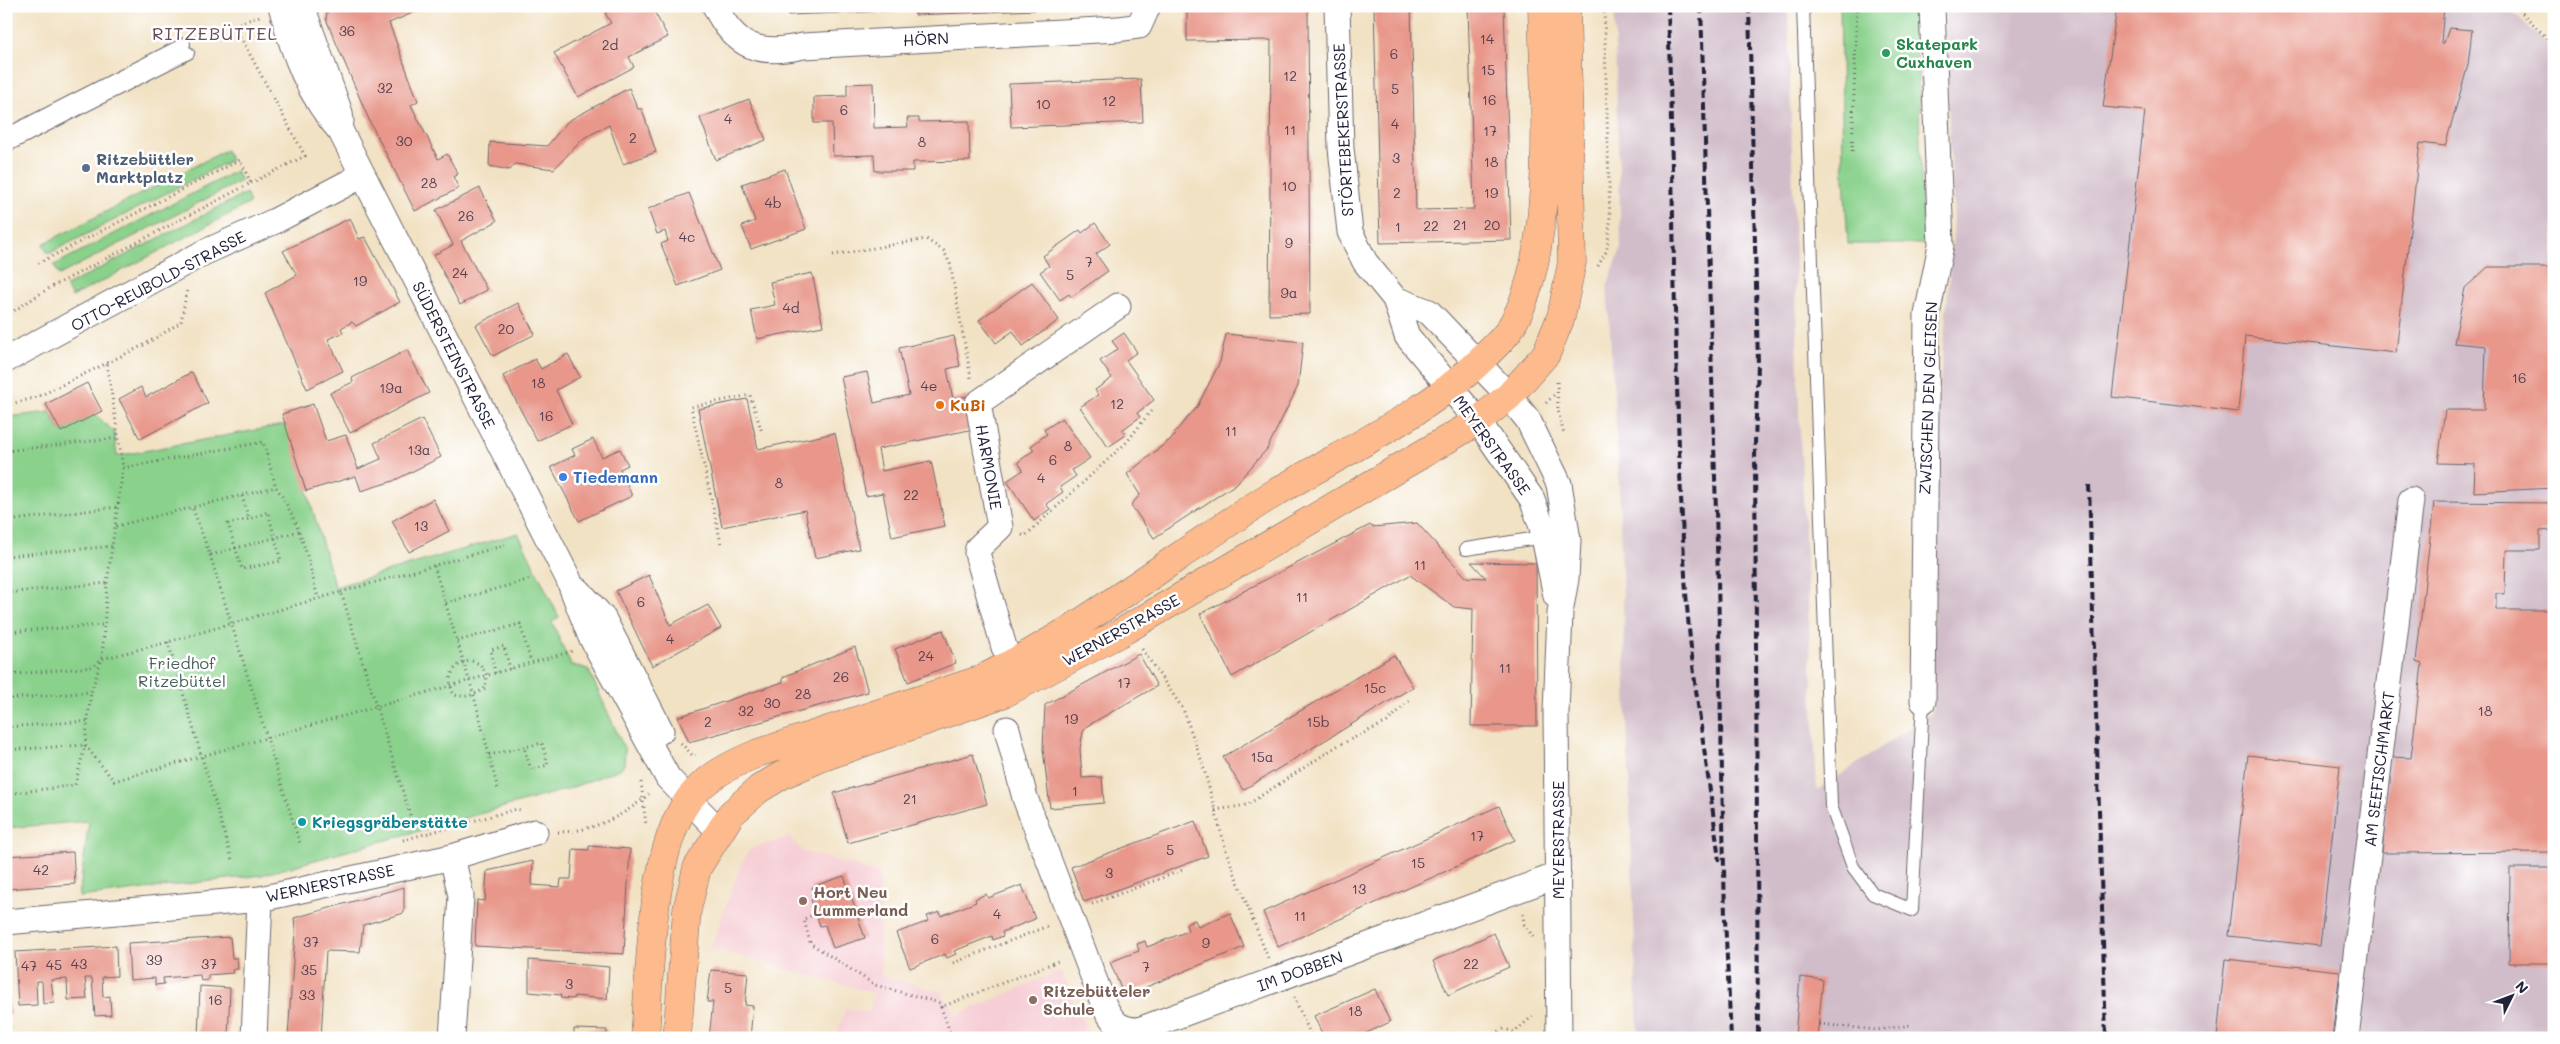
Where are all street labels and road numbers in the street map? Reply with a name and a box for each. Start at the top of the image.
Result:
street label: HÖRN [902,27,950,50]
street label: STÖRTEBEKERSTRASSE [1327,43,1358,217]
street label: OTTO-REUBOLD-STRASSE [67,225,249,336]
street label: SÜDERSTEINSTRASSE [408,278,501,432]
street label: ZWISCHEN DEN GLEISEN [1914,301,1941,495]
street label: MEYERSTRASSE [1449,391,1536,499]
street label: HARMONIE [972,423,1007,511]
street label: WERNERSTRASSE [1058,589,1183,671]
street label: AM SEEFISCHMARKT [2359,690,2398,848]
street label: MEYERSTRASSE [1547,781,1568,899]
street label: WERNERSTRASSE [264,859,396,906]
street label: IM DOBBEN [1254,945,1345,996]

